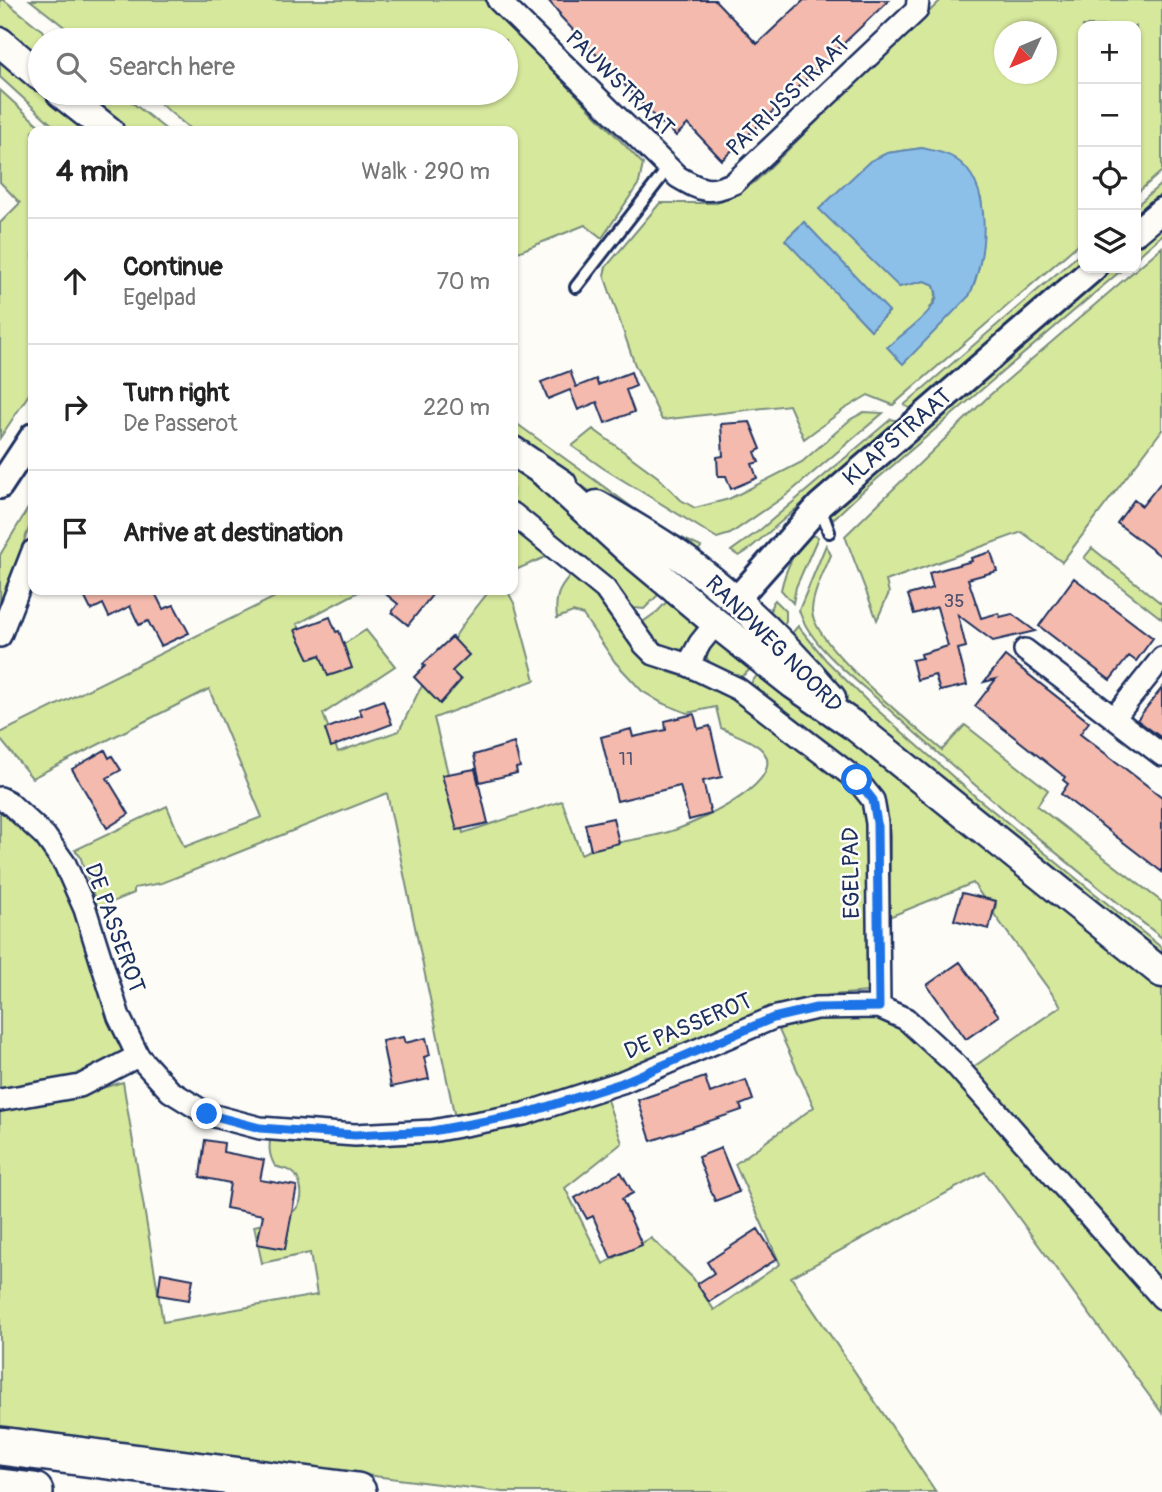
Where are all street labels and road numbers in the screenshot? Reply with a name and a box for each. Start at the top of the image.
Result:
street label: PAUWSTRAAT [559,24,681,142]
street label: PATRIJSSTRAAT [720,30,856,162]
street label: KLAPSTRAAT [837,382,958,492]
street label: RANDWEG NOORD [699,569,849,719]
street label: EGELPAD [836,827,866,919]
street label: DE PASSEROT [78,859,152,997]
street label: DE PASSEROT [620,986,756,1066]

